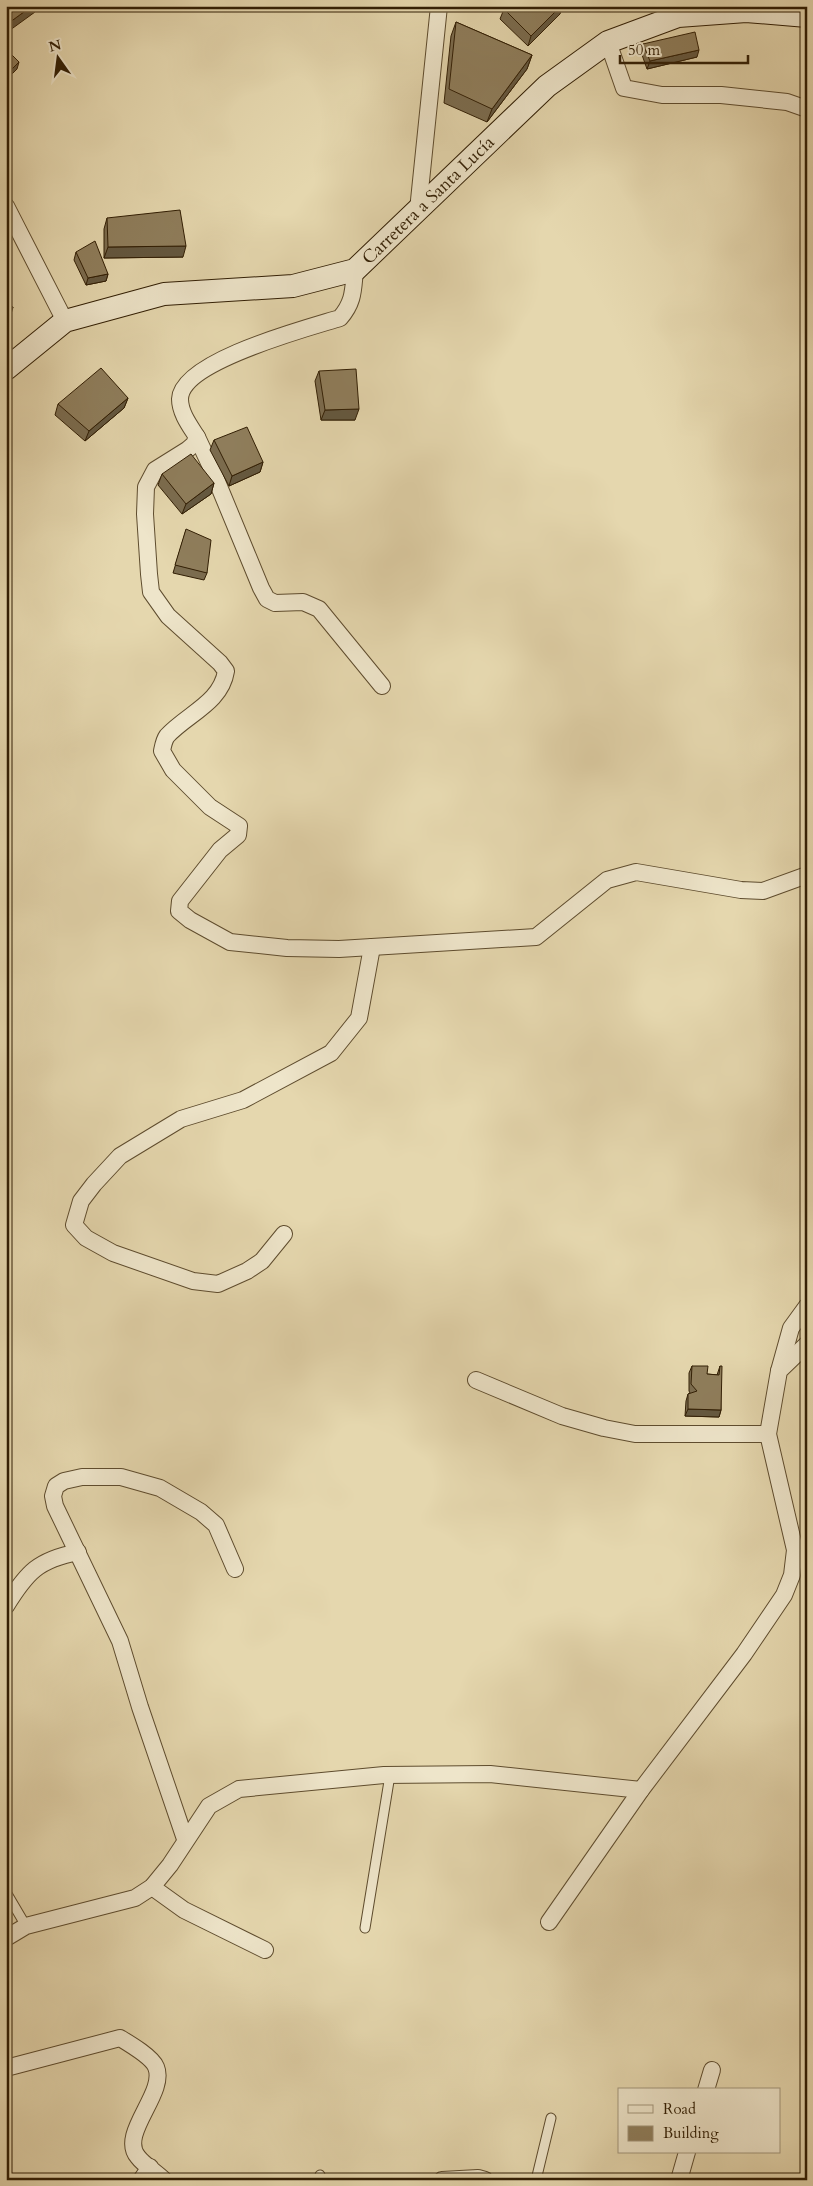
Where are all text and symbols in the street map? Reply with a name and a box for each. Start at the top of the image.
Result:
north arrow [32,32,82,82]
scale bar [620,32,748,64]
text: N [47,35,63,57]
text: 50 m [628,40,660,60]
street label: Carretera a Santa Lucía [356,130,500,270]
legend [618,2088,780,2154]
text: Road [663,2099,696,2119]
text: Building [663,2123,719,2143]

